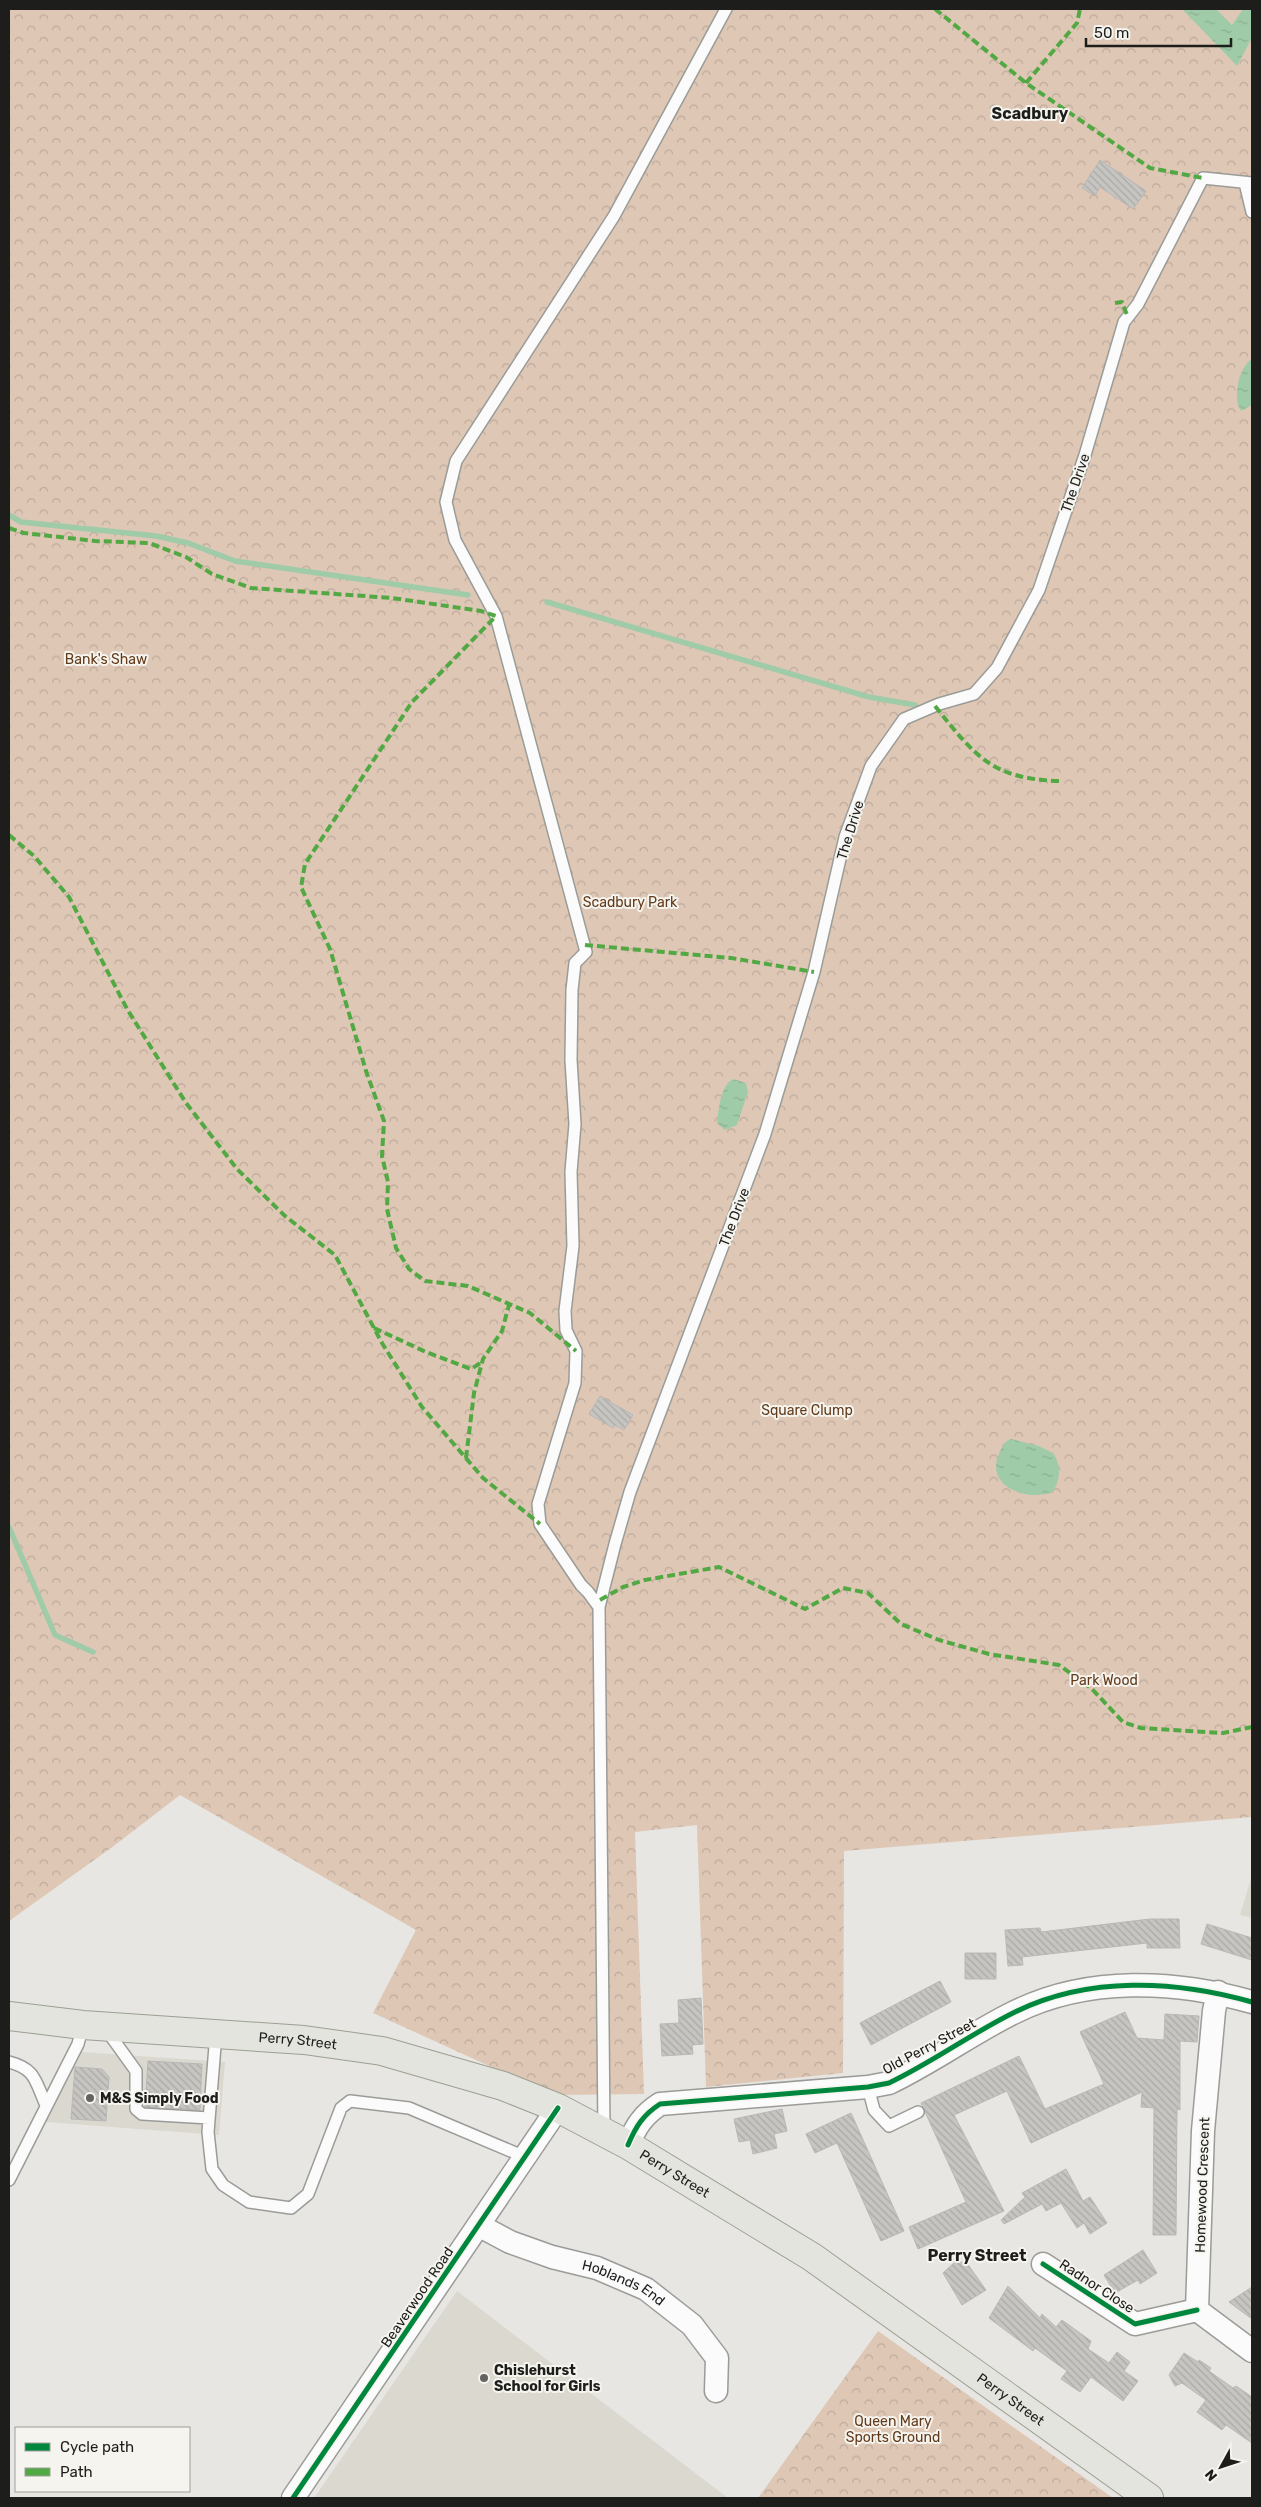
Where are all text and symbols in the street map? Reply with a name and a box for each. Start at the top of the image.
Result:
scale bar [1086,15,1231,47]
text: 50 m [1094,24,1129,42]
district label: Scadbury [992,104,1069,123]
street label: The Drive [1057,451,1094,515]
park label: Bank's Shaw [65,651,147,668]
street label: The Drive [833,798,868,862]
park label: Scadbury Park [583,894,678,911]
street label: The Drive [716,1185,753,1249]
park label: Square Clump [761,1402,853,1419]
park label: Park Wood [1070,1672,1138,1689]
street label: Old Perry Street [880,2014,979,2078]
street label: Perry Street [258,2029,339,2054]
place label: M&S Simply Food [100,2090,219,2107]
marker: M&S Simply Food [84,2092,96,2104]
street label: Homewood Crescent [1192,2116,1213,2253]
street label: Perry Street [637,2146,713,2202]
street label: Beaverwood Road [378,2244,457,2351]
district label: Perry Street [927,2246,1027,2265]
street label: Radnor Close [1056,2256,1138,2317]
street label: Hoblands End [580,2257,668,2310]
place label: Chislehurst School for Girls [494,2362,601,2395]
street label: Perry Street [974,2370,1048,2430]
marker: Chislehurst School for Girls [478,2372,490,2384]
park label: Queen Mary Sports Ground [846,2413,940,2446]
legend [15,2427,190,2492]
text: Cycle path [60,2438,134,2456]
north arrow [1196,2442,1246,2492]
text: Path [60,2463,93,2481]
text: N [1202,2466,1221,2484]

